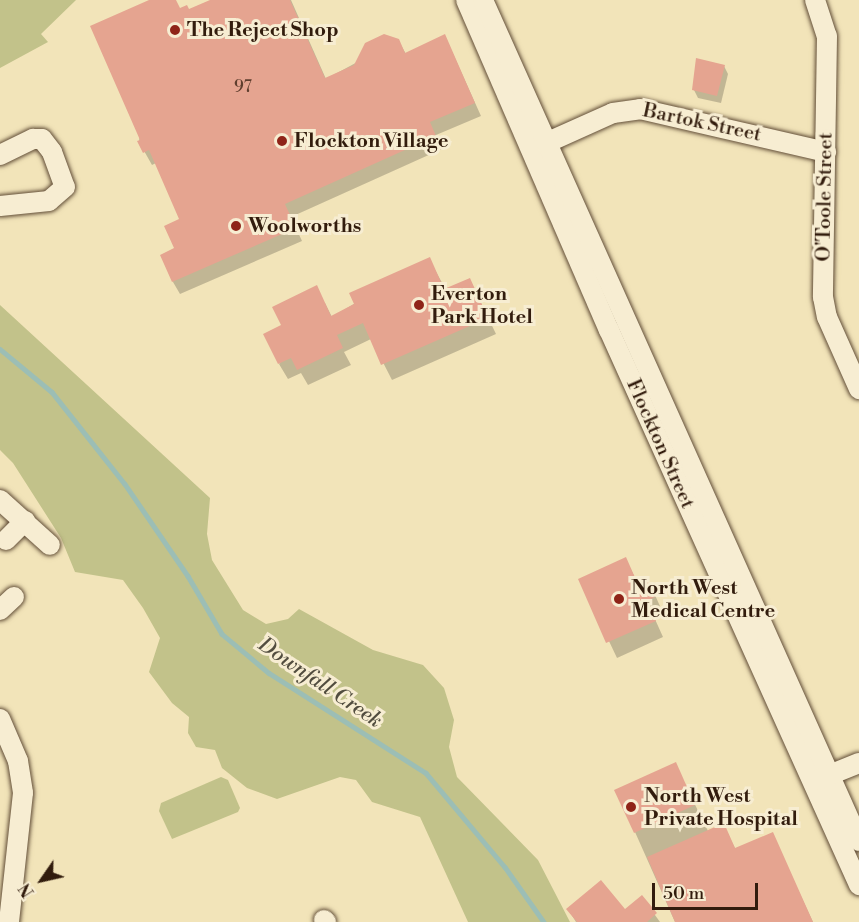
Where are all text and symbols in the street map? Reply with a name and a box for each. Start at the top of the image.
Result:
place label: The Reject Shop [187,18,339,42]
marker: The Reject Shop [168,23,182,37]
house number: 97 [234,77,252,97]
street label: Bartok Street [641,99,763,147]
place label: Flockton Village [294,129,449,153]
street label: O'Toole Street [812,132,838,262]
marker: Flockton Village [275,134,289,148]
place label: Woolworths [248,214,361,238]
marker: Woolworths [229,219,243,233]
place label: Everton Park Hotel [431,282,533,329]
marker: Everton Park Hotel [412,298,426,312]
street label: Flockton Street [621,375,699,513]
place label: North West Medical Centre [631,576,775,623]
marker: North West Medical Centre [612,592,626,606]
water label: Downfall Creek [253,632,387,734]
place label: North West Private Hospital [644,784,798,831]
marker: North West Private Hospital [622,798,640,816]
north arrow [12,850,72,910]
scale bar [655,871,762,909]
text: N [15,879,39,901]
text: 50 m [663,882,704,905]

